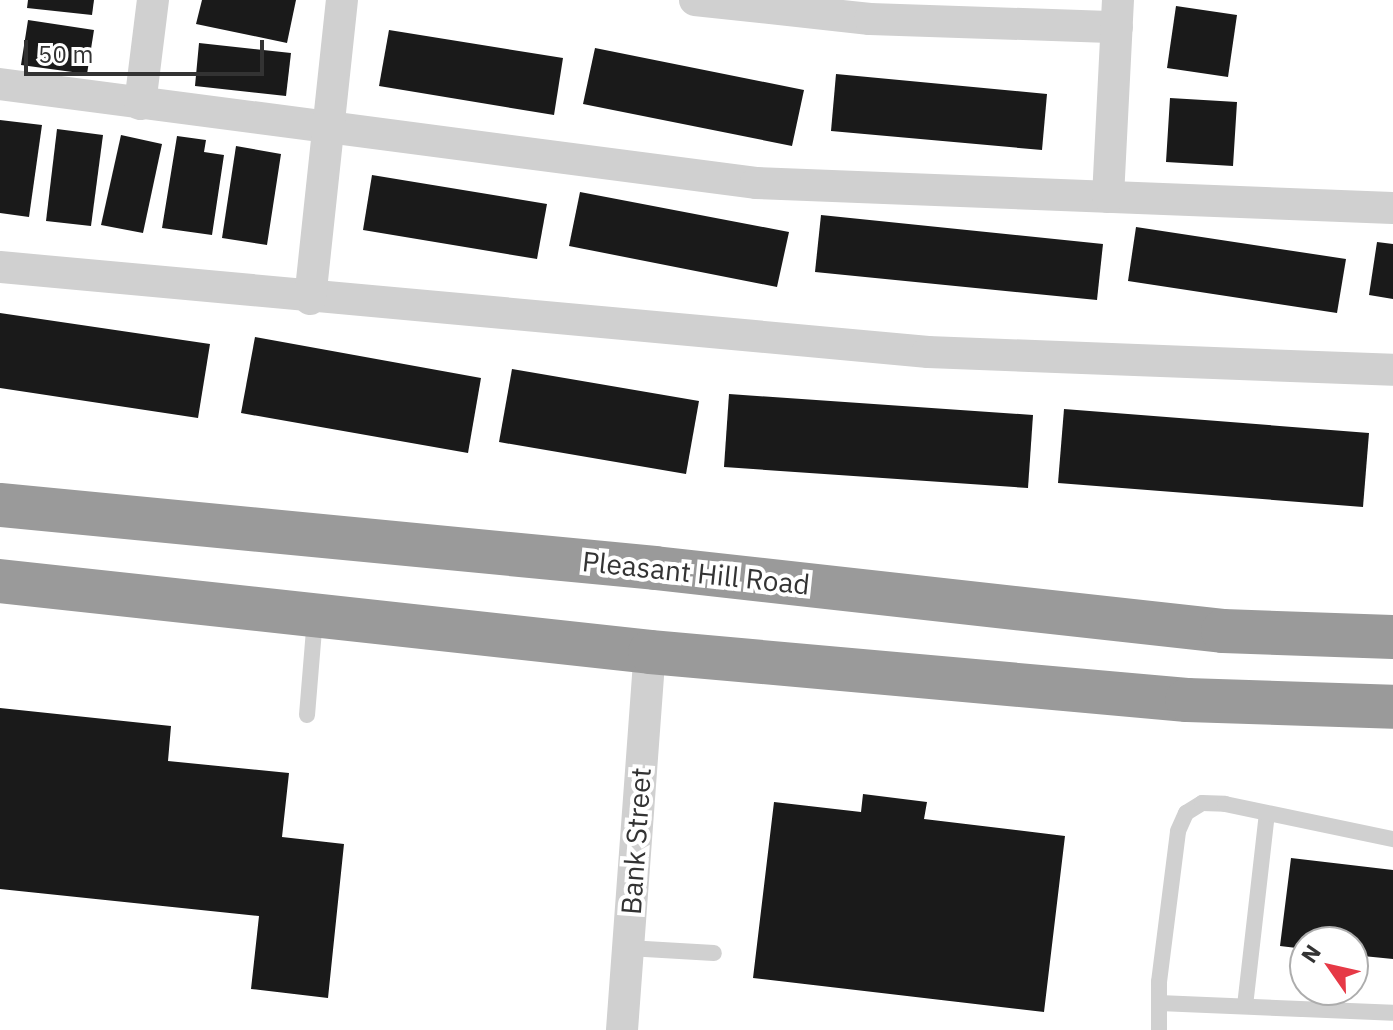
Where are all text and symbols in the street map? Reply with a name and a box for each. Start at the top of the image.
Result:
scale bar [28,24,268,74]
text: 50 m [38,38,93,70]
street label: Pleasant Hill Road [581,544,811,602]
street label: Bank Street [614,766,658,916]
north arrow [1289,926,1369,1006]
text: N [1294,939,1327,968]

